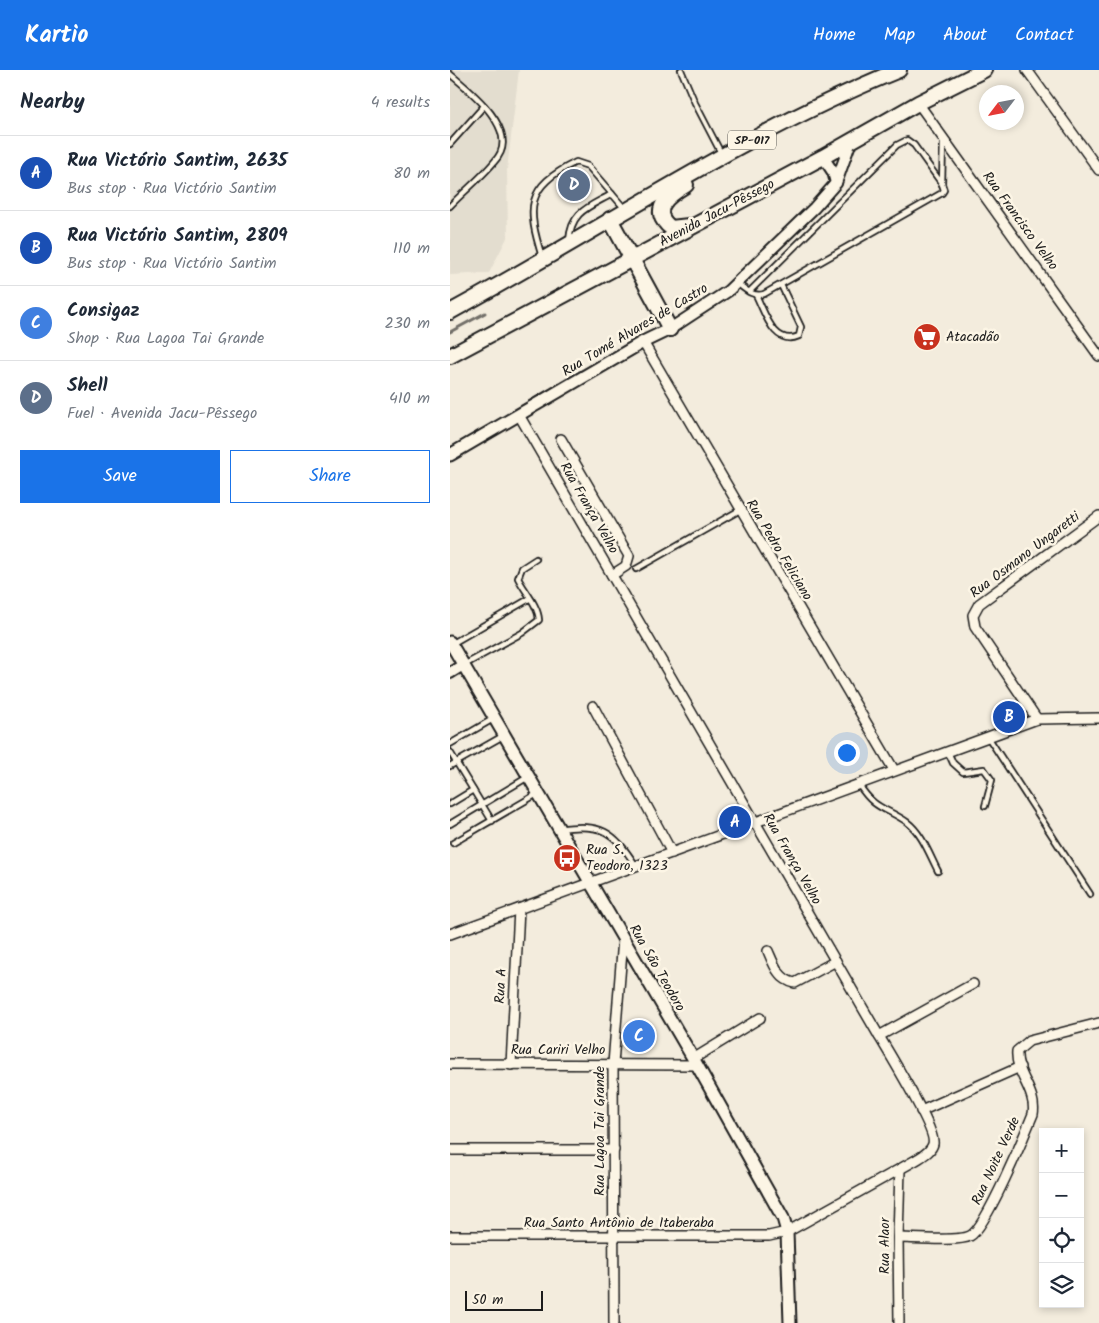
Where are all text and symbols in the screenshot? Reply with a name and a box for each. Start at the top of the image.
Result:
text: Kartio [25,16,88,55]
text: Home [813,21,856,50]
text: Map [884,21,915,50]
text: About [943,21,987,50]
text: Contact [1015,21,1074,50]
north arrow [979,85,1024,130]
text: Nearby [20,86,85,119]
text: 4 results [371,90,430,115]
road number: SP-017 [728,130,776,150]
text: Rua Victório Santim, 2635 [67,146,287,176]
text: A [31,161,41,186]
text: 80 m [393,161,430,186]
pin: D [558,166,590,204]
street label: Rua Francisco Velho [976,167,1064,275]
street label: Avenida Jacu-Pêssego [655,173,779,253]
text: Bus stop · Rua Victório Santim [67,176,277,201]
text: Rua Victório Santim, 2809 [67,221,288,251]
text: B [31,236,41,261]
text: 110 m [393,236,430,261]
text: Bus stop · Rua Victório Santim [67,251,277,276]
street label: Rua Tomé Alvares de Castro [558,278,712,382]
text: Consigaz [67,296,140,326]
text: C [31,311,41,336]
text: 230 m [384,311,430,336]
supermarket icon: Atacadão [912,322,942,352]
text: Shop · Rua Lagoa Tai Grande [67,326,264,351]
place label: Atacadão [946,326,999,348]
text: Shell [67,371,108,401]
text: D [31,386,41,411]
text: 410 m [389,386,430,411]
text: Fuel · Avenida Jacu-Pêssego [67,401,257,426]
button: Save [20,450,220,503]
button: Share [230,450,430,503]
street label: Rua França Velho [554,458,624,558]
street label: Rua Pedro Feliciano [740,495,818,605]
street label: Rua Osmano Ungaretti [965,506,1085,604]
pin: B [993,698,1025,736]
your location [834,740,860,766]
pin: A [719,803,751,841]
street label: Rua França Velho [757,809,827,909]
place label: Rua S. Teodoro, 1323 [586,839,668,877]
bus stop icon: Rua S. Teodoro, 1323 [552,843,582,873]
street label: Rua São Teodoro [623,920,691,1016]
street label: Rua A [489,968,513,1004]
pin: C [623,1017,655,1055]
street label: Rua Cariri Velho [511,1039,605,1061]
street label: Rua Lagoa Tai Grande [589,1065,611,1196]
street label: Rua Noite Verde [966,1113,1026,1209]
map controls [1039,1128,1084,1308]
button: + [1039,1128,1084,1173]
button: − [1039,1173,1084,1218]
street label: Rua Santo Antônio de Itaberaba [524,1212,714,1234]
street label: Rua Alaor [874,1216,896,1274]
button: locate [1039,1218,1084,1263]
button: layers [1039,1263,1084,1308]
scale bar [465,1288,542,1311]
text: 50 m [472,1289,503,1311]

